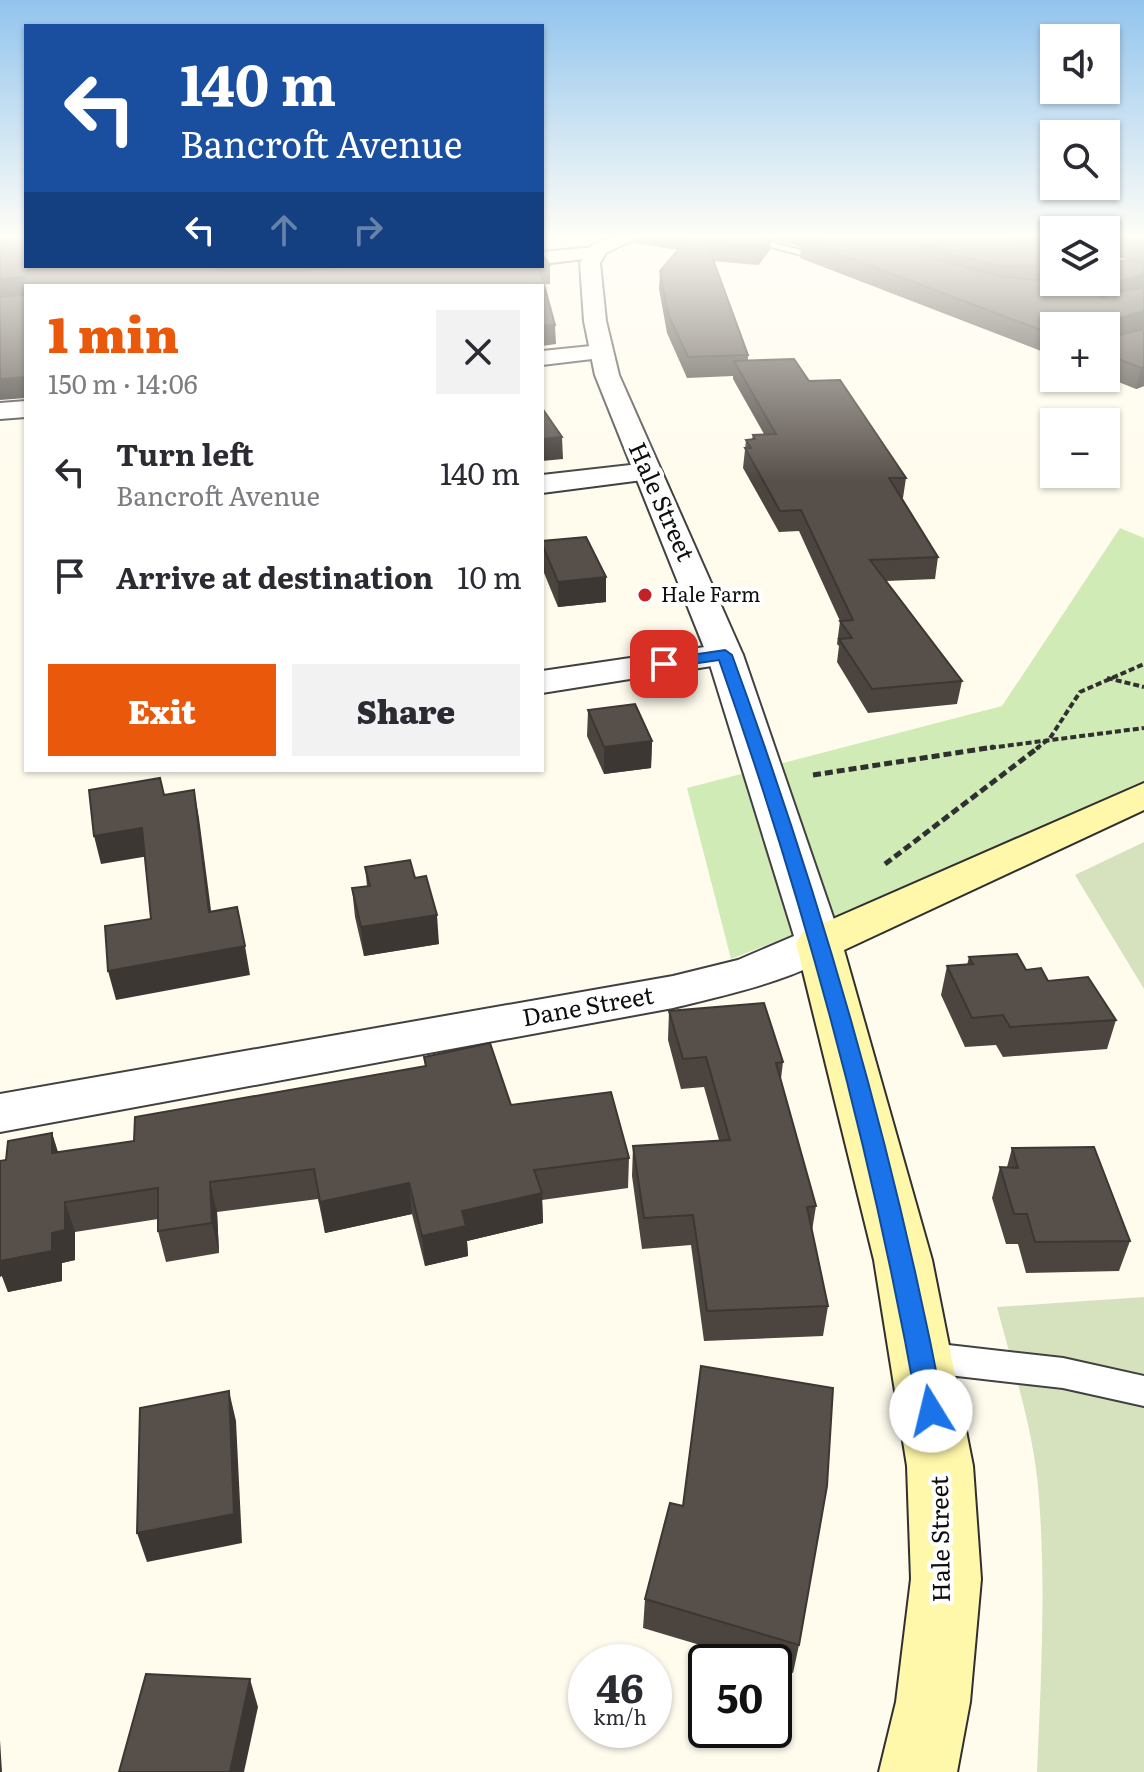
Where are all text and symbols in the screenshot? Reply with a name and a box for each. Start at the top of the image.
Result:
map controls [1040,24,1120,488]
button: sound [1040,24,1120,104]
text: 140 m [180,40,336,123]
icon: left [48,56,152,160]
text: Bancroft Avenue [180,116,462,169]
button: search [1040,120,1120,200]
icon: left [178,208,222,252]
icon: ahead [262,208,306,252]
icon: right [346,208,390,252]
button: layers [1040,216,1120,296]
text: 1 min [48,297,179,368]
button: close [436,310,520,394]
button: + [1040,312,1120,392]
text: 150 m · 14:06 [48,363,198,402]
button: − [1040,408,1120,488]
text: Turn left [116,431,254,475]
street label: Hale Street [622,436,705,566]
icon: left [48,450,92,494]
text: 140 m [440,450,520,494]
text: Bancroft Avenue [116,475,320,514]
icon: arrive [48,554,92,598]
text: Arrive at destination [116,554,433,598]
text: 10 m [457,554,522,598]
place label: Hale Farm [661,578,760,608]
marker: Hale Farm [636,586,654,604]
pin [630,630,698,698]
icon: arrive [642,642,686,686]
button: Exit [48,664,276,756]
button: Share [292,664,520,756]
street label: Dane Street [519,976,656,1033]
position arrow [889,1369,973,1453]
street label: Hale Street [920,1475,957,1603]
speed limit sign: 50 [688,1644,792,1748]
text: 46 [596,1656,644,1715]
text: km/h [593,1701,647,1731]

